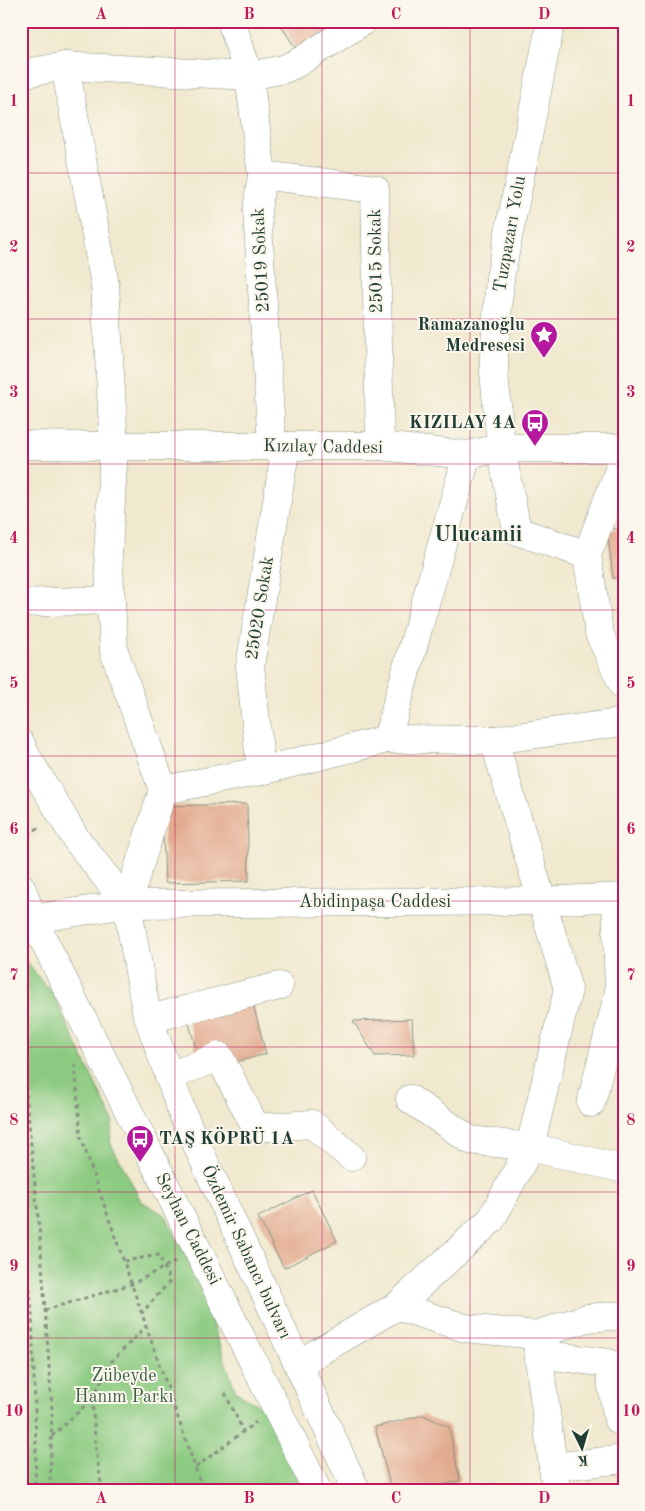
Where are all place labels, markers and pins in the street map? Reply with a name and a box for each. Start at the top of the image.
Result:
place label: Ramazanoğlu Medresesi [417,316,525,355]
place icon: Ramazanoğlu Medresesi [529,320,559,359]
bus stop icon: KIZILAY 4A [520,408,550,447]
place label: KIZILAY 4A [409,414,516,432]
bus stop icon: TAŞ KÖPRÜ 1A [125,1124,155,1163]
place label: TAŞ KÖPRÜ 1A [159,1126,294,1148]

